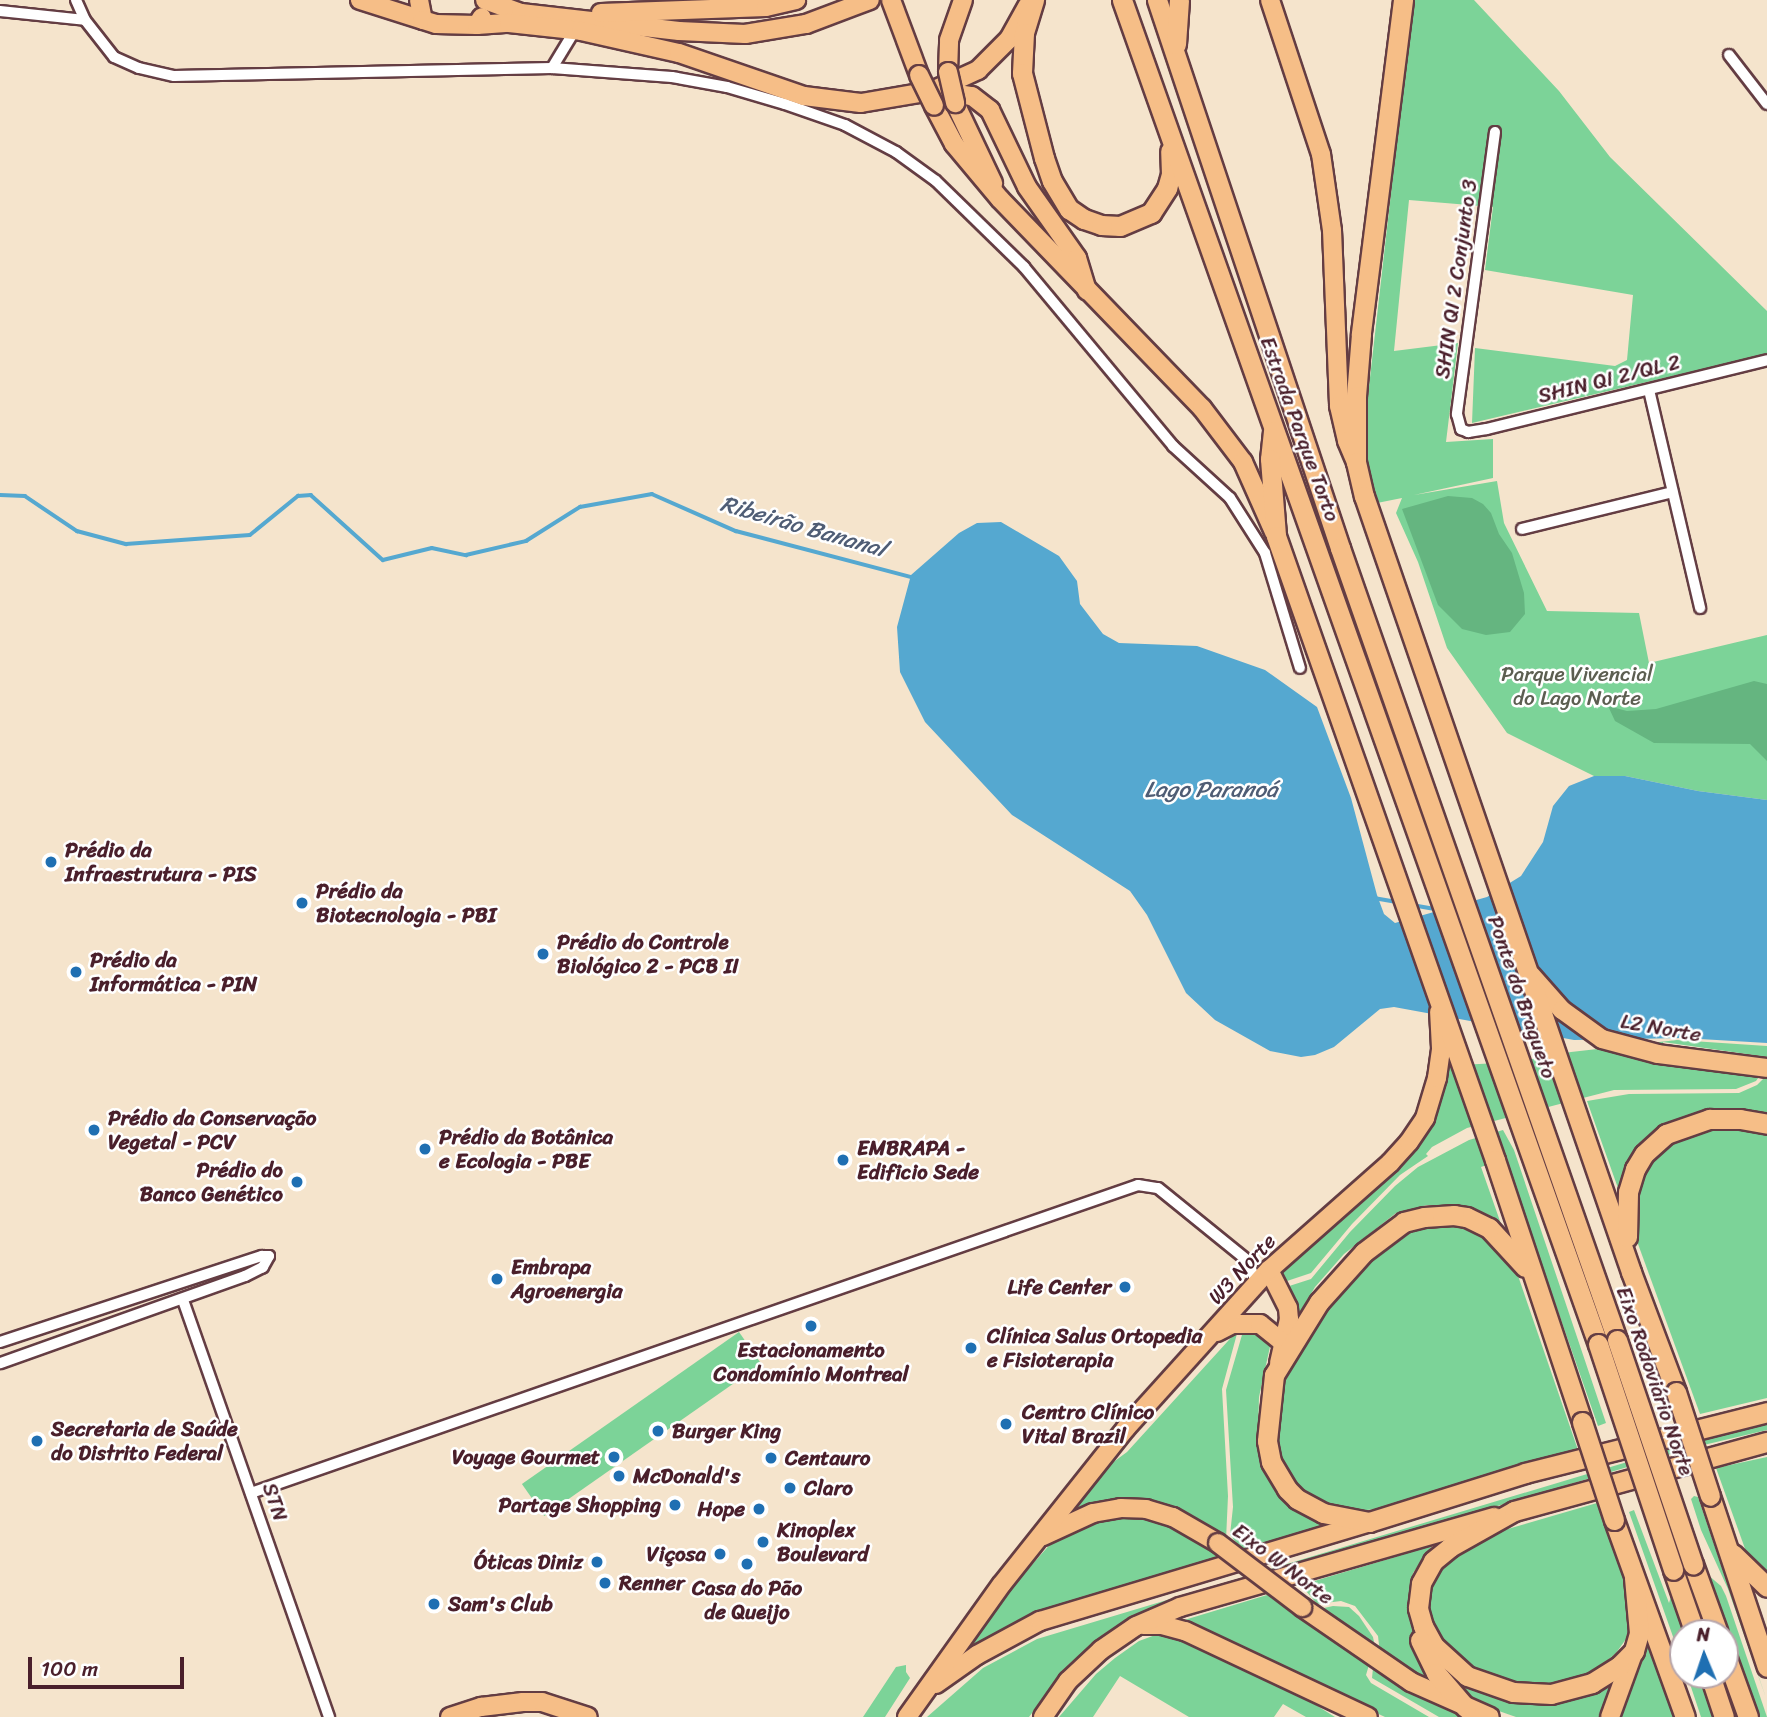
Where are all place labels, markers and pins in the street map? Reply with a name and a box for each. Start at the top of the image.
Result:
place label: Prédio da Infraestrutura - PIS [65,837,257,887]
marker: Prédio da Infraestrutura - PIS [43,854,59,870]
place label: Prédio da Biotecnologia - PBI [316,878,496,928]
marker: Prédio da Biotecnologia - PBI [294,895,310,911]
place label: Prédio do Controle Biológico 2 - PCB II [557,929,739,979]
marker: Prédio do Controle Biológico 2 - PCB II [535,946,551,962]
place label: Prédio da Informática - PIN [90,947,257,997]
marker: Prédio da Informática - PIN [68,964,84,980]
place label: Prédio da Conservação Vegetal - PCV [108,1105,316,1155]
marker: Prédio da Conservação Vegetal - PCV [86,1122,102,1138]
place label: Prédio da Botânica e Ecologia - PBE [439,1124,613,1174]
place label: EMBRAPA - Edificio Sede [857,1135,979,1185]
marker: Prédio da Botânica e Ecologia - PBE [417,1141,433,1157]
marker: EMBRAPA - Edificio Sede [835,1152,851,1168]
place label: Prédio do Banco Genético [139,1157,283,1207]
marker: Prédio do Banco Genético [289,1174,305,1190]
place label: Embrapa Agroenergia [511,1254,623,1304]
marker: Embrapa Agroenergia [489,1271,505,1287]
place label: Life Center [1006,1274,1111,1300]
marker: Life Center [1117,1279,1133,1295]
marker: Estacionamento Condomínio Montreal [803,1318,819,1334]
place label: Clínica Salus Ortopedia e Fisioterapia [987,1323,1203,1373]
place label: Estacionamento Condomínio Montreal [713,1337,909,1387]
marker: Clínica Salus Ortopedia e Fisioterapia [961,1338,981,1358]
place label: Centro Clínico Vital Brazil [1022,1399,1154,1449]
marker: Centro Clínico Vital Brazil [996,1414,1016,1434]
place label: Secretaria de Saúde do Distrito Federal [51,1416,238,1466]
place label: Burger King [672,1418,781,1444]
marker: Burger King [650,1423,666,1439]
marker: Secretaria de Saúde do Distrito Federal [29,1433,45,1449]
place label: Voyage Gourmet [453,1444,600,1470]
place label: Centauro [785,1445,870,1471]
marker: Voyage Gourmet [606,1449,622,1465]
marker: Centauro [763,1450,779,1466]
place label: McDonald's [633,1463,740,1489]
marker: McDonald's [611,1468,627,1484]
place label: Claro [804,1475,853,1501]
marker: Claro [782,1480,798,1496]
place label: Partage Shopping [498,1492,661,1518]
place label: Hope [698,1496,745,1522]
marker: Partage Shopping [667,1497,683,1513]
marker: Hope [751,1501,767,1517]
place label: Kinoplex Boulevard [777,1517,868,1567]
marker: Kinoplex Boulevard [755,1534,771,1550]
place label: Viçosa [646,1541,706,1567]
marker: Viçosa [712,1546,728,1562]
place label: Óticas Diniz [474,1549,583,1575]
marker: Óticas Diniz [589,1554,605,1570]
marker: Casa do Pão de Queijo [739,1556,755,1572]
place label: Renner [619,1570,685,1596]
marker: Renner [597,1575,613,1591]
place label: Casa do Pão de Queijo [692,1575,802,1625]
place label: Sam's Club [448,1591,552,1617]
marker: Sam's Club [426,1596,442,1612]

